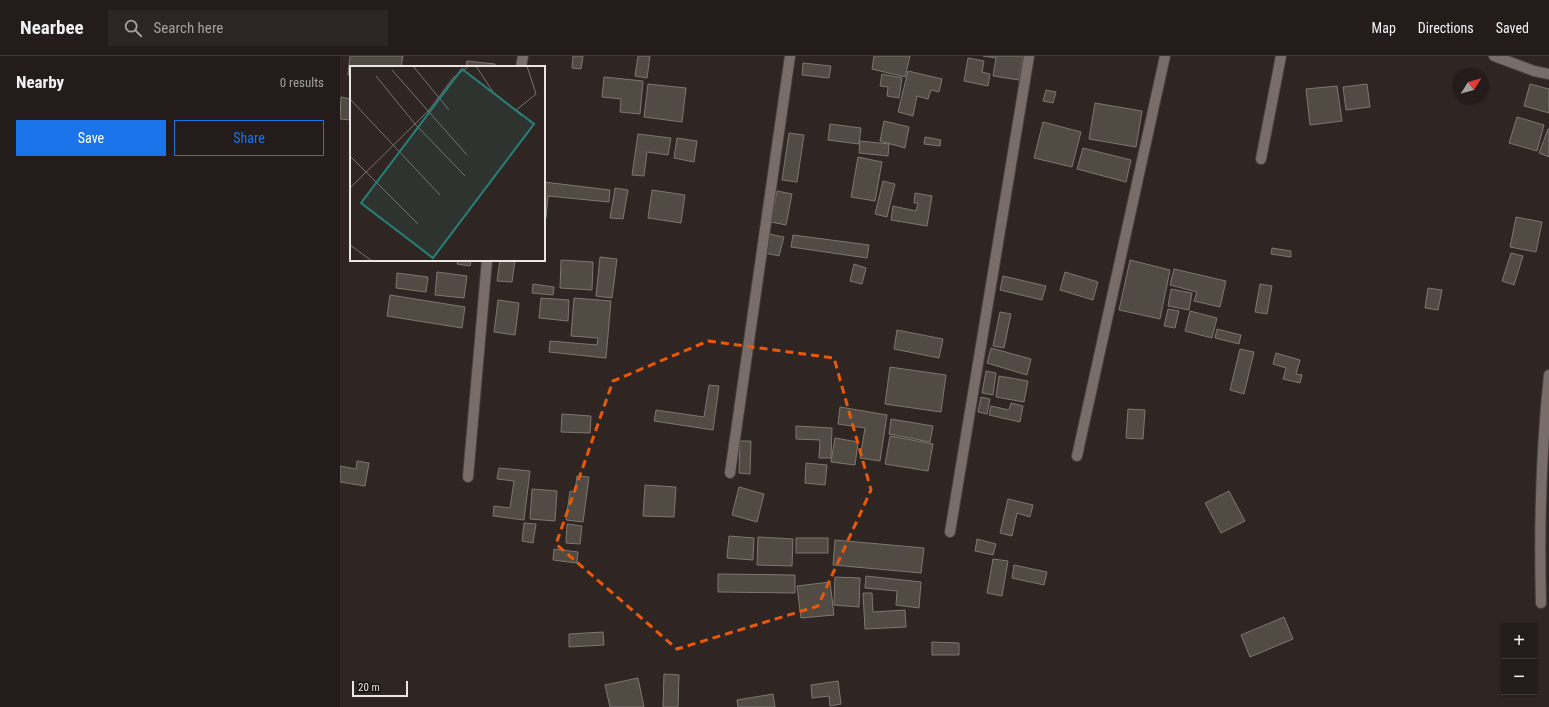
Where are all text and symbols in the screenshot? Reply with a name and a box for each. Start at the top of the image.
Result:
search box [108,10,388,46]
text: Nearbee [20,16,84,39]
icon: search [122,17,144,39]
text: Search here [154,19,223,37]
text: Map [1372,20,1396,36]
text: Directions [1418,20,1474,36]
text: Saved [1496,20,1529,36]
inset map [350,66,545,261]
north arrow [1453,68,1489,104]
text: Nearby [16,72,64,92]
text: 0 results [280,75,324,90]
button: Save [16,120,166,156]
button: Share [174,120,324,156]
map controls [1501,623,1537,695]
button: + [1501,623,1537,659]
button: − [1501,659,1537,695]
scale bar [352,679,408,698]
text: 20 m [358,681,380,694]

